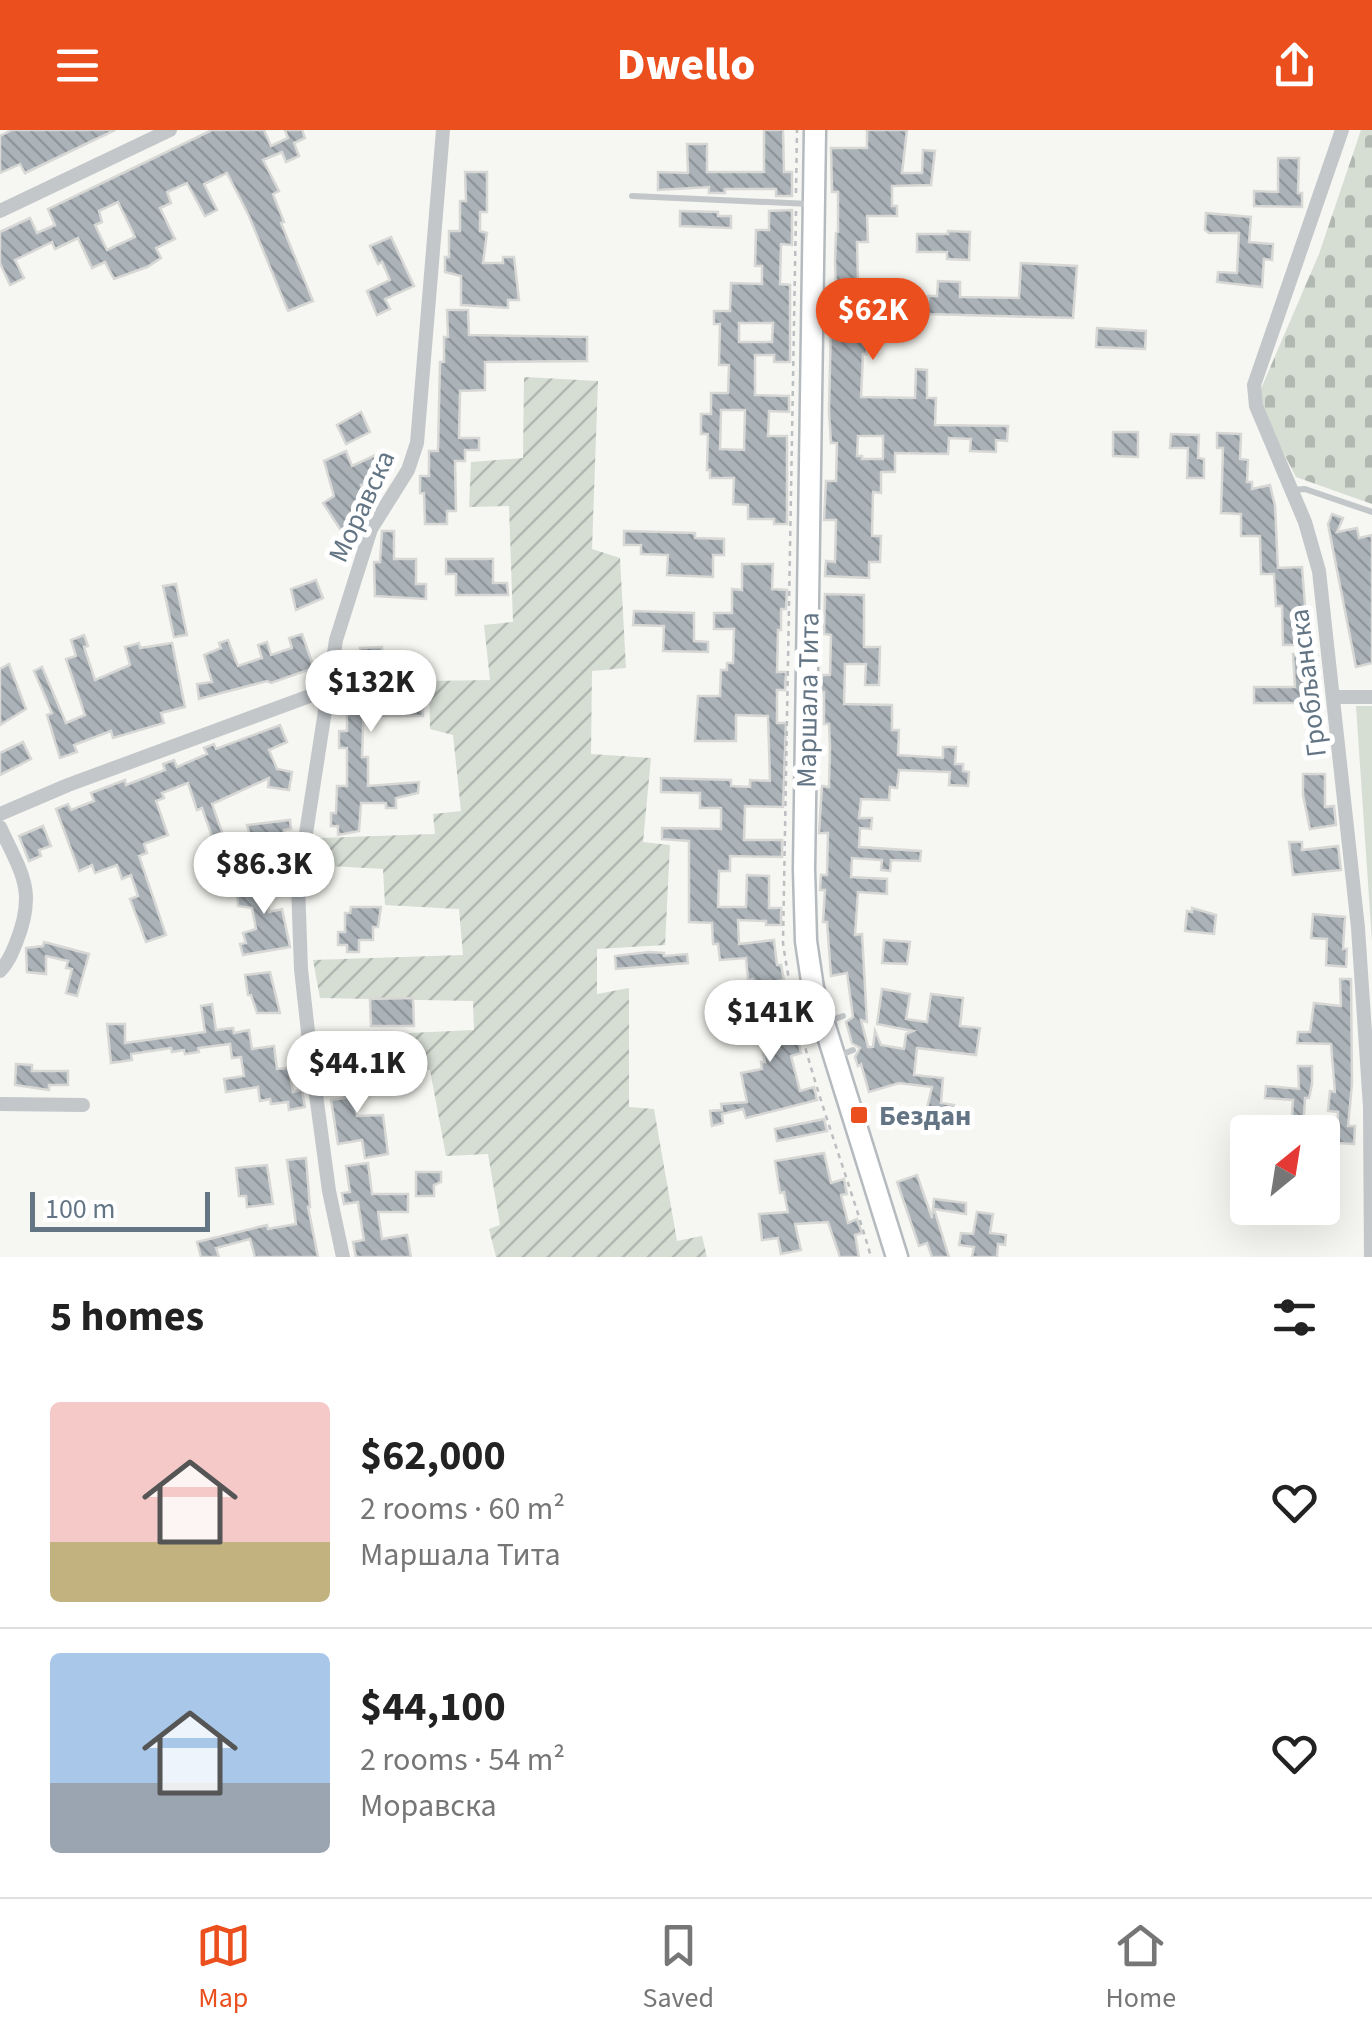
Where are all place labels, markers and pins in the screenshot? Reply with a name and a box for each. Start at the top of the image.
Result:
pin: $62K [814,278,932,363]
pin: $132K [301,650,441,735]
pin: $86.3K [183,832,345,917]
pin: $141K [700,980,840,1065]
pin: $44.1K [276,1031,438,1116]
place label: Бездан [879,1096,971,1136]
marker: Бездан [848,1104,870,1126]

